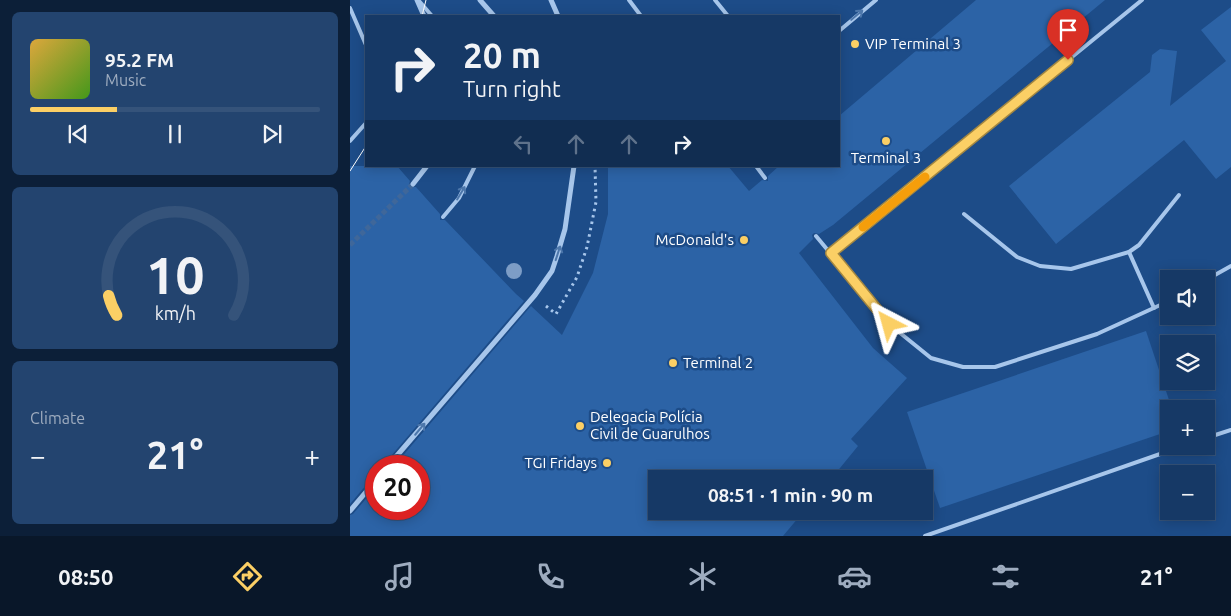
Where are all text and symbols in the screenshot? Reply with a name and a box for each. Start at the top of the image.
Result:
pin [1047,9,1089,60]
one-way arrow [850,10,863,21]
icon: arrive [1054,16,1082,44]
icon: right [380,35,445,100]
text: 20 m [463,35,541,75]
place label: VIP Terminal 3 [865,35,961,52]
marker: VIP Terminal 3 [849,38,861,50]
text: 95.2 FM [105,49,174,71]
text: Music [105,71,146,89]
text: Turn right [463,76,561,101]
icon: previous [64,120,92,148]
icon: pause [161,120,189,148]
icon: next [258,120,286,148]
icon: left [509,130,537,158]
icon: ahead [562,130,590,158]
icon: ahead [615,130,643,158]
icon: right [668,130,696,158]
marker: Terminal 3 [880,135,892,147]
place label: Terminal 3 [851,149,921,166]
one-way arrow [457,187,467,201]
place label: McDonald's [656,231,734,248]
marker: McDonald's [738,234,750,246]
one-way arrow [554,245,564,261]
text: 10 [146,246,204,304]
map controls [1160,270,1215,520]
button: sound [1160,270,1215,325]
position arrow [862,297,914,349]
text: km/h [154,303,196,323]
button: layers [1160,335,1215,390]
place label: Terminal 2 [683,354,753,371]
marker: Terminal 2 [667,357,679,369]
button: + [1160,400,1215,455]
place label: Delegacia Polícia Civil de Guarulhos [590,408,710,442]
text: Climate [30,409,85,427]
marker: Delegacia Polícia Civil de Guarulhos [574,420,586,432]
one-way arrow [414,423,425,436]
text: 21° [147,434,203,476]
text: − [30,440,46,471]
text: + [304,440,320,471]
place label: TGI Fridays [525,454,597,471]
speed limit sign: 20 [365,455,430,520]
marker: TGI Fridays [601,457,613,469]
button: − [1160,465,1215,520]
text: 08:51 · 1 min · 90 m [708,484,873,506]
icon: directions [230,559,265,594]
icon: music [382,559,417,594]
icon: phone [533,559,568,594]
icon: climate [685,559,720,594]
icon: car [837,559,872,594]
icon: filters [988,559,1023,594]
text: 08:50 [58,564,113,589]
text: 21° [1140,564,1173,589]

